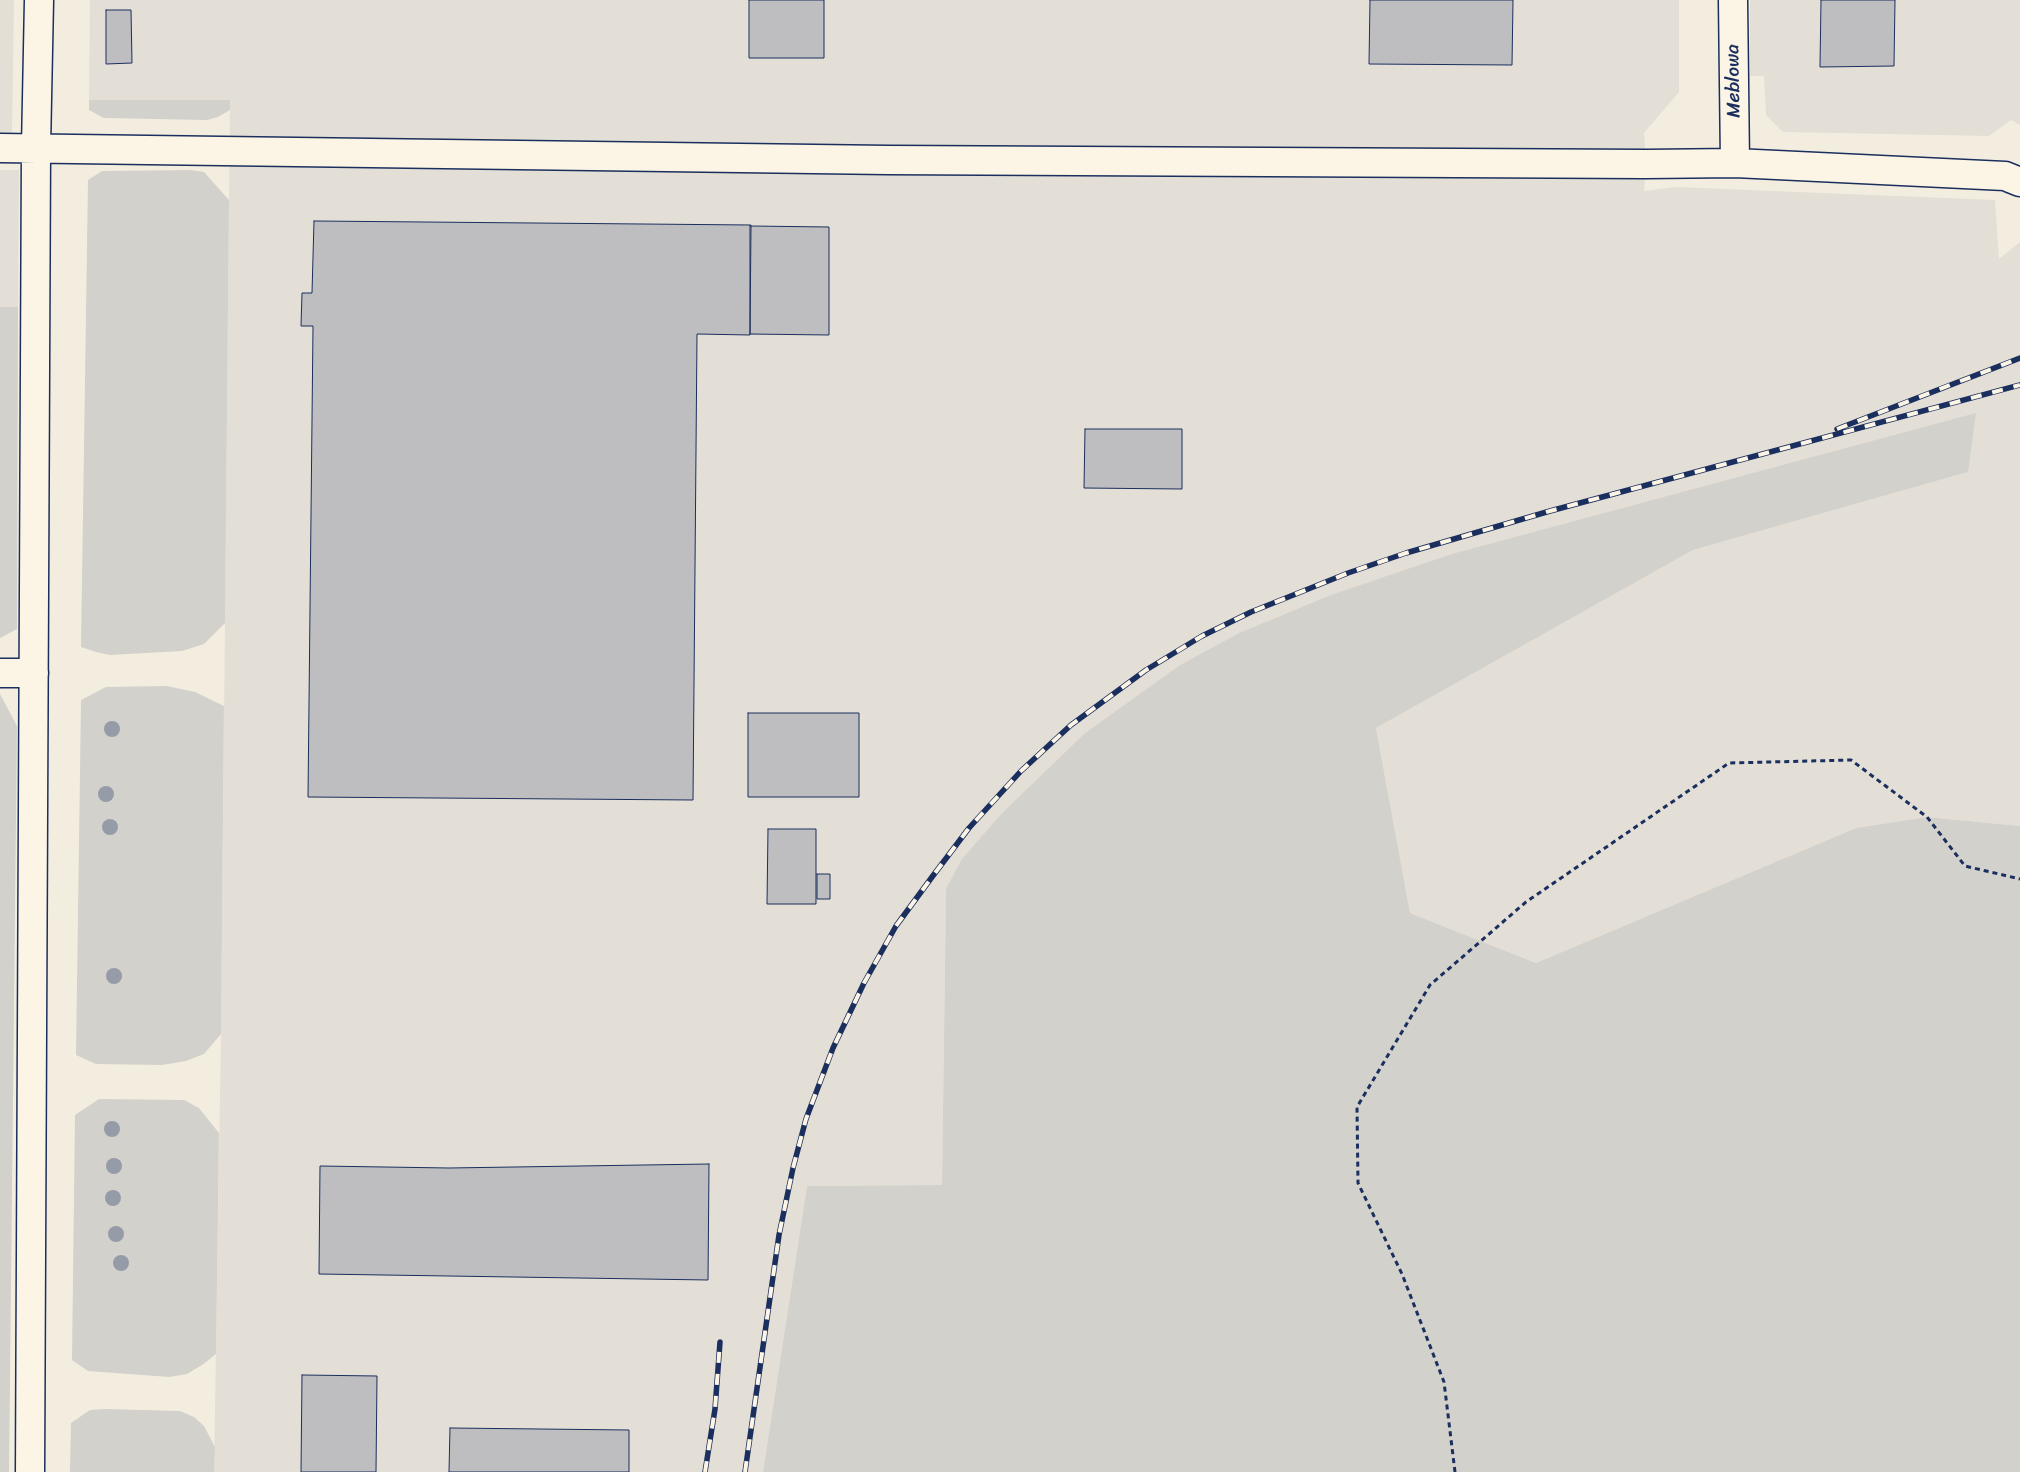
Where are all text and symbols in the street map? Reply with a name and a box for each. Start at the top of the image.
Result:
street label: Meblowa [1722,44,1746,118]

